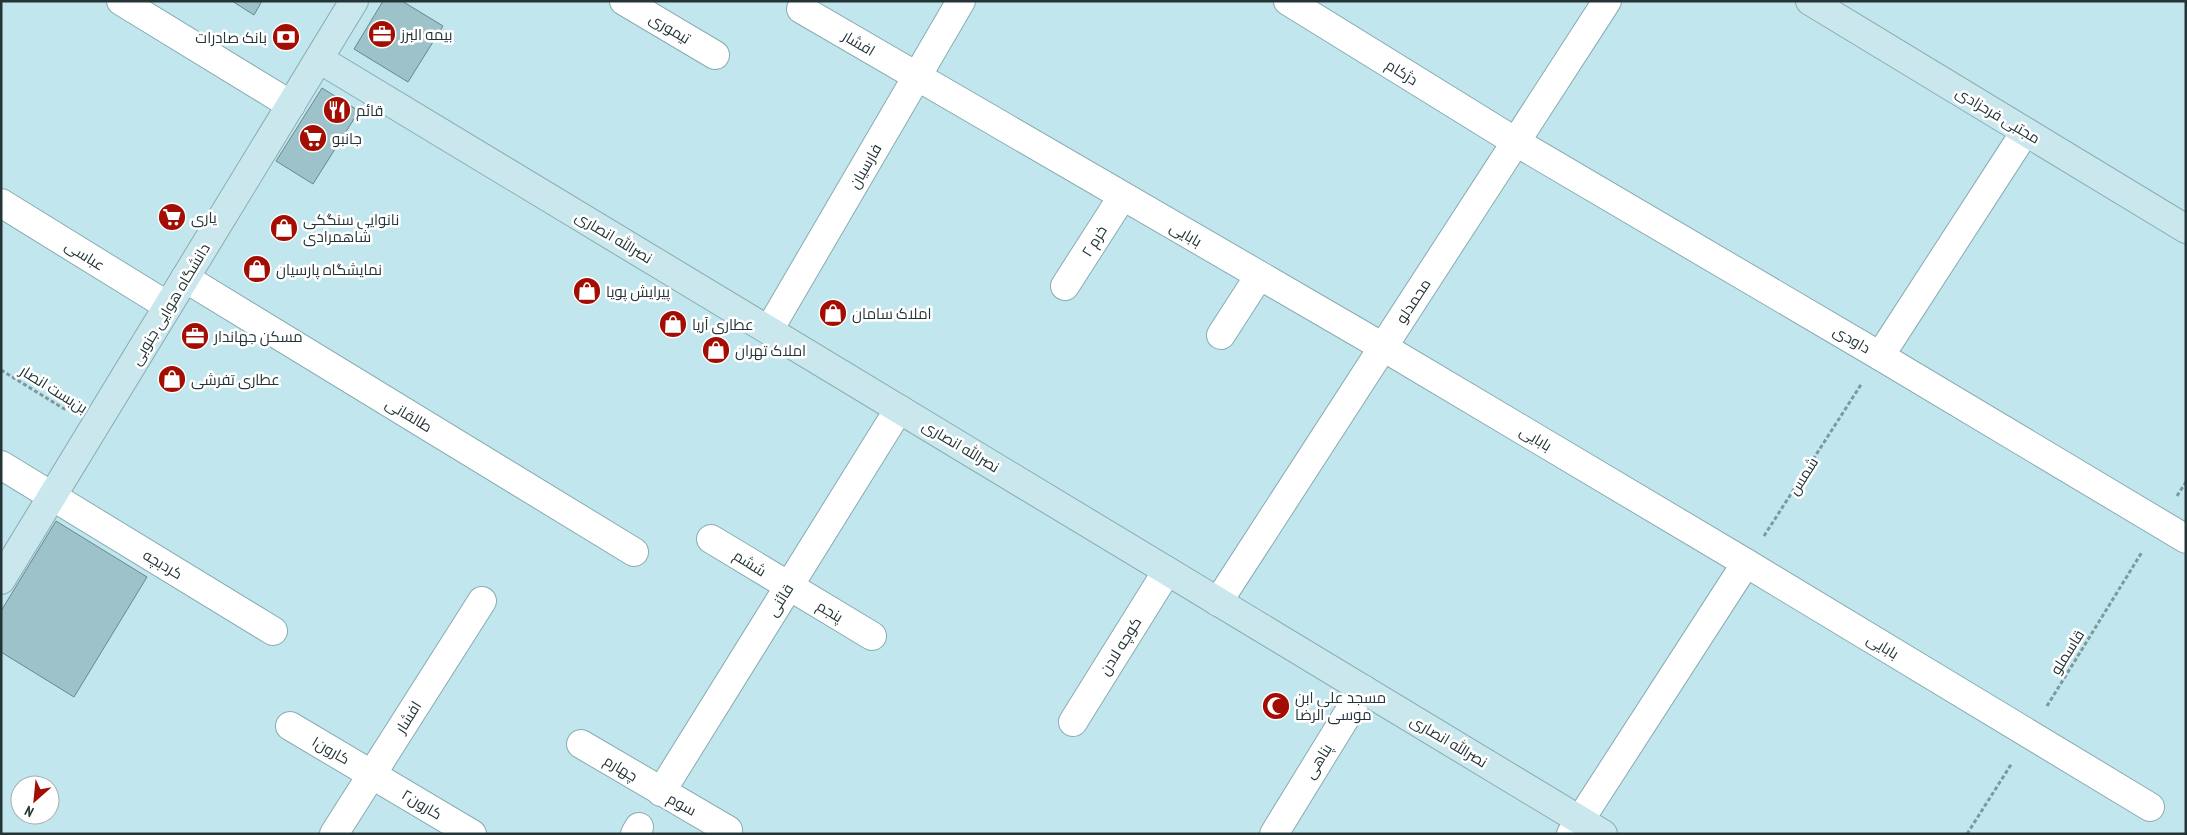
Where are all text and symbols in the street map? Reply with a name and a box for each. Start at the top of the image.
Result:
street label: تیموری [645,8,694,48]
office icon: بیمه البرز [367,19,397,49]
bank icon: بانک صادرات [271,22,301,52]
place label: بیمه البرز [400,25,452,44]
street label: افشار [838,25,879,60]
place label: بانک صادرات [195,28,267,47]
street label: دژکام [1382,55,1422,90]
street label: مجتبی فرحزادی [1952,82,2044,148]
restaurant icon: قائم [322,95,352,125]
place label: قائم [356,101,383,121]
supermarket icon: جانبو [298,123,328,153]
place label: جانبو [332,129,362,148]
street label: فارسیان [845,140,886,192]
supermarket icon: یاری [157,202,187,232]
street label: نصرالله انصاری [572,207,656,268]
place label: یاری [191,208,217,228]
place label: نانوایی سنگکی شاهمرادی [303,210,399,247]
shop icon: نانوایی سنگکی شاهمرادی [269,213,299,243]
street label: بابایی [1166,217,1206,252]
street label: خرم ۲ [1077,222,1112,261]
street label: عباسی [61,235,108,275]
street label: دانشگاه هوایی جنوبی [126,240,215,369]
shop icon: نمایشگاه پارسیان [242,254,272,284]
place label: نمایشگاه پارسیان [276,260,382,280]
street label: محمدلو [1392,275,1434,327]
shop icon: پیرایش پویا [572,276,602,306]
place label: پیرایش پویا [606,282,670,302]
shop icon: املاک سامان [818,298,848,328]
place label: املاک سامان [852,304,932,324]
shop icon: عطاری آریا [658,309,688,339]
place label: عطاری آریا [692,315,754,335]
office icon: مسکن جهاندار [180,321,210,351]
street label: داودی [1829,321,1874,358]
place label: مسکن جهاندار [213,327,303,347]
shop icon: املاک تهران [701,335,731,365]
place label: املاک تهران [735,341,806,361]
street label: بن‌بست انصار [15,360,91,418]
shop icon: عطاری تفرشی [157,364,187,394]
place label: عطاری تفرشی [191,370,280,390]
street label: طالقانی [382,394,436,437]
street label: نصرالله انصاری [919,416,1003,477]
street label: بابایی [1516,421,1556,456]
street label: شمس [1784,454,1823,499]
street label: کردبچه [139,545,186,584]
street label: ششم [730,546,770,581]
street label: قائنی [763,580,798,620]
street label: پنجم [813,596,847,627]
street label: کوچه لادن [1095,613,1146,679]
street label: قاسملو [2046,626,2088,678]
street label: بابایی [1863,629,1903,664]
place label: مسجد علی ابن موسی الرضا [1295,688,1386,725]
mosque icon: مسجد علی ابن موسی الرضا [1261,691,1291,721]
street label: افشار [390,697,425,737]
street label: نصرالله انصاری [1407,711,1491,772]
street label: کارون۱ [308,732,353,769]
street label: پناهی [1300,740,1337,783]
street label: چهارم [600,751,641,786]
north arrow [10,775,60,825]
street label: کارون۲ [398,785,446,824]
street label: سوم [664,788,700,821]
text: N [22,802,37,821]

